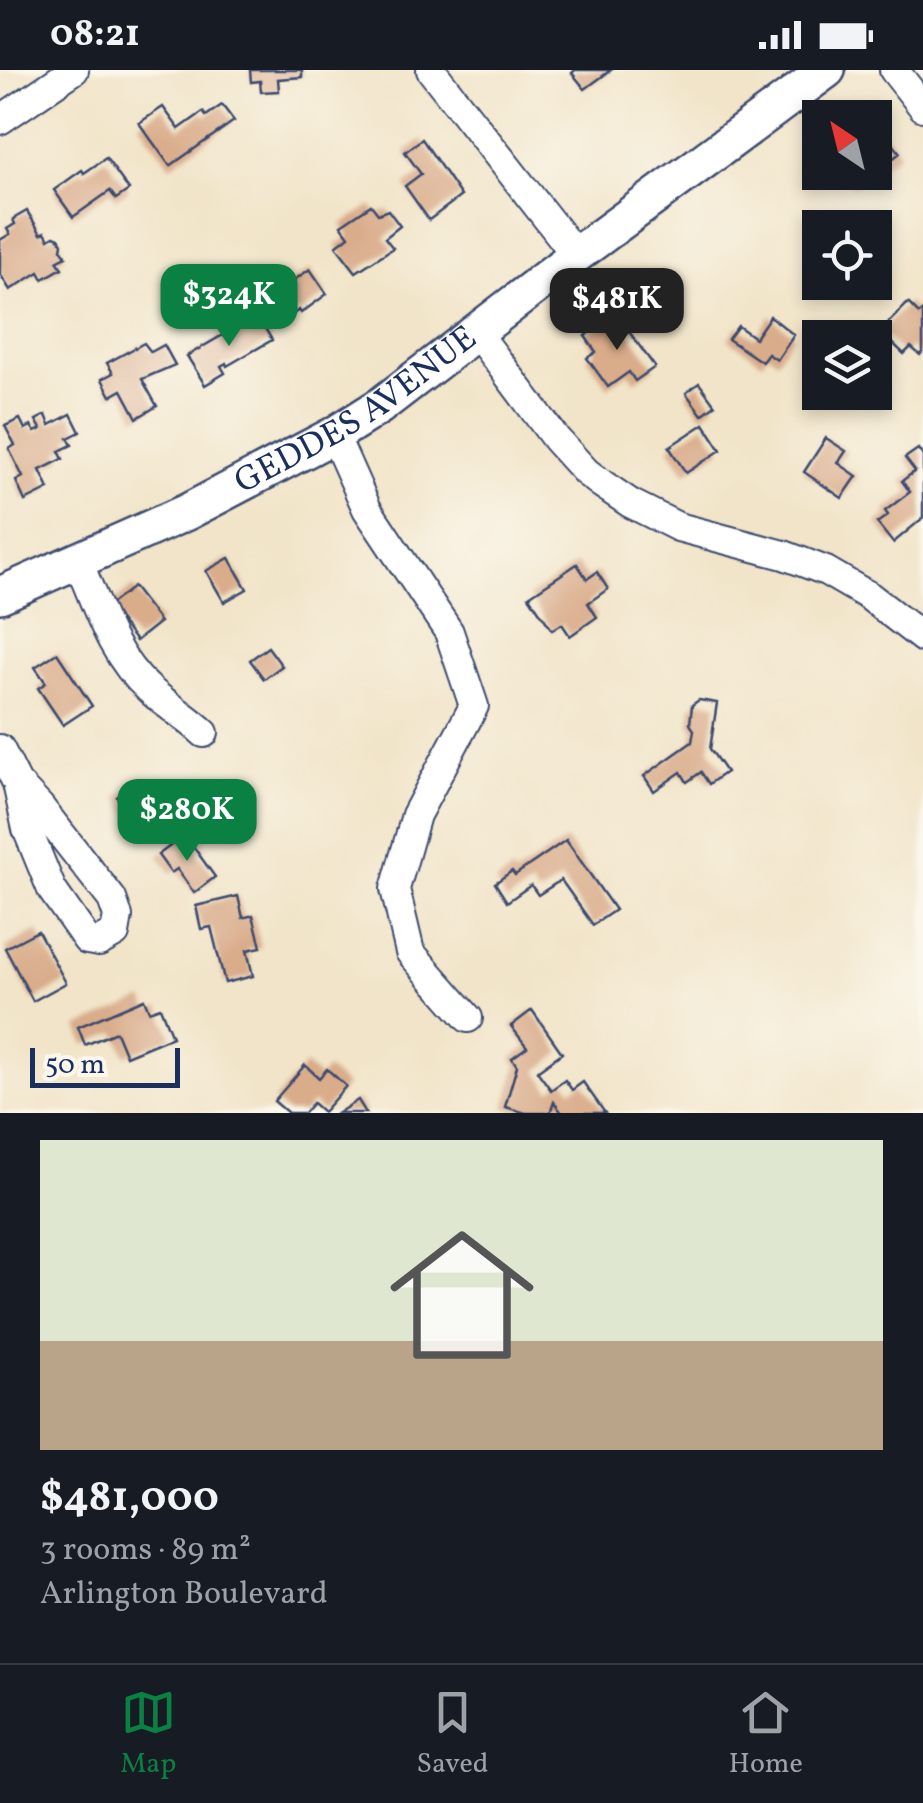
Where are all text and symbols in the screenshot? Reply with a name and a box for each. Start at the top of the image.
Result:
text: 08:21 [50,9,140,62]
north arrow [802,100,892,190]
map controls [802,100,892,410]
button: locate [802,210,892,300]
pin: $324K [159,264,299,349]
pin: $481K [547,268,687,353]
text: $324K [183,274,275,318]
text: $481K [572,278,662,322]
street label: GEDDES AVENUE [227,315,488,507]
button: layers [802,320,892,410]
pin: $280K [117,779,257,864]
text: $280K [140,789,234,833]
scale bar [30,1043,180,1088]
text: 50 m [45,1046,105,1085]
icon: home [372,1205,552,1385]
text: $481,000 [40,1470,219,1529]
text: 3 rooms · 89 m² [40,1529,251,1573]
text: Arlington Boulevard [40,1573,328,1617]
tab: Map [120,1685,176,1784]
tab: Saved [416,1685,489,1784]
tab: Home [729,1685,803,1784]

